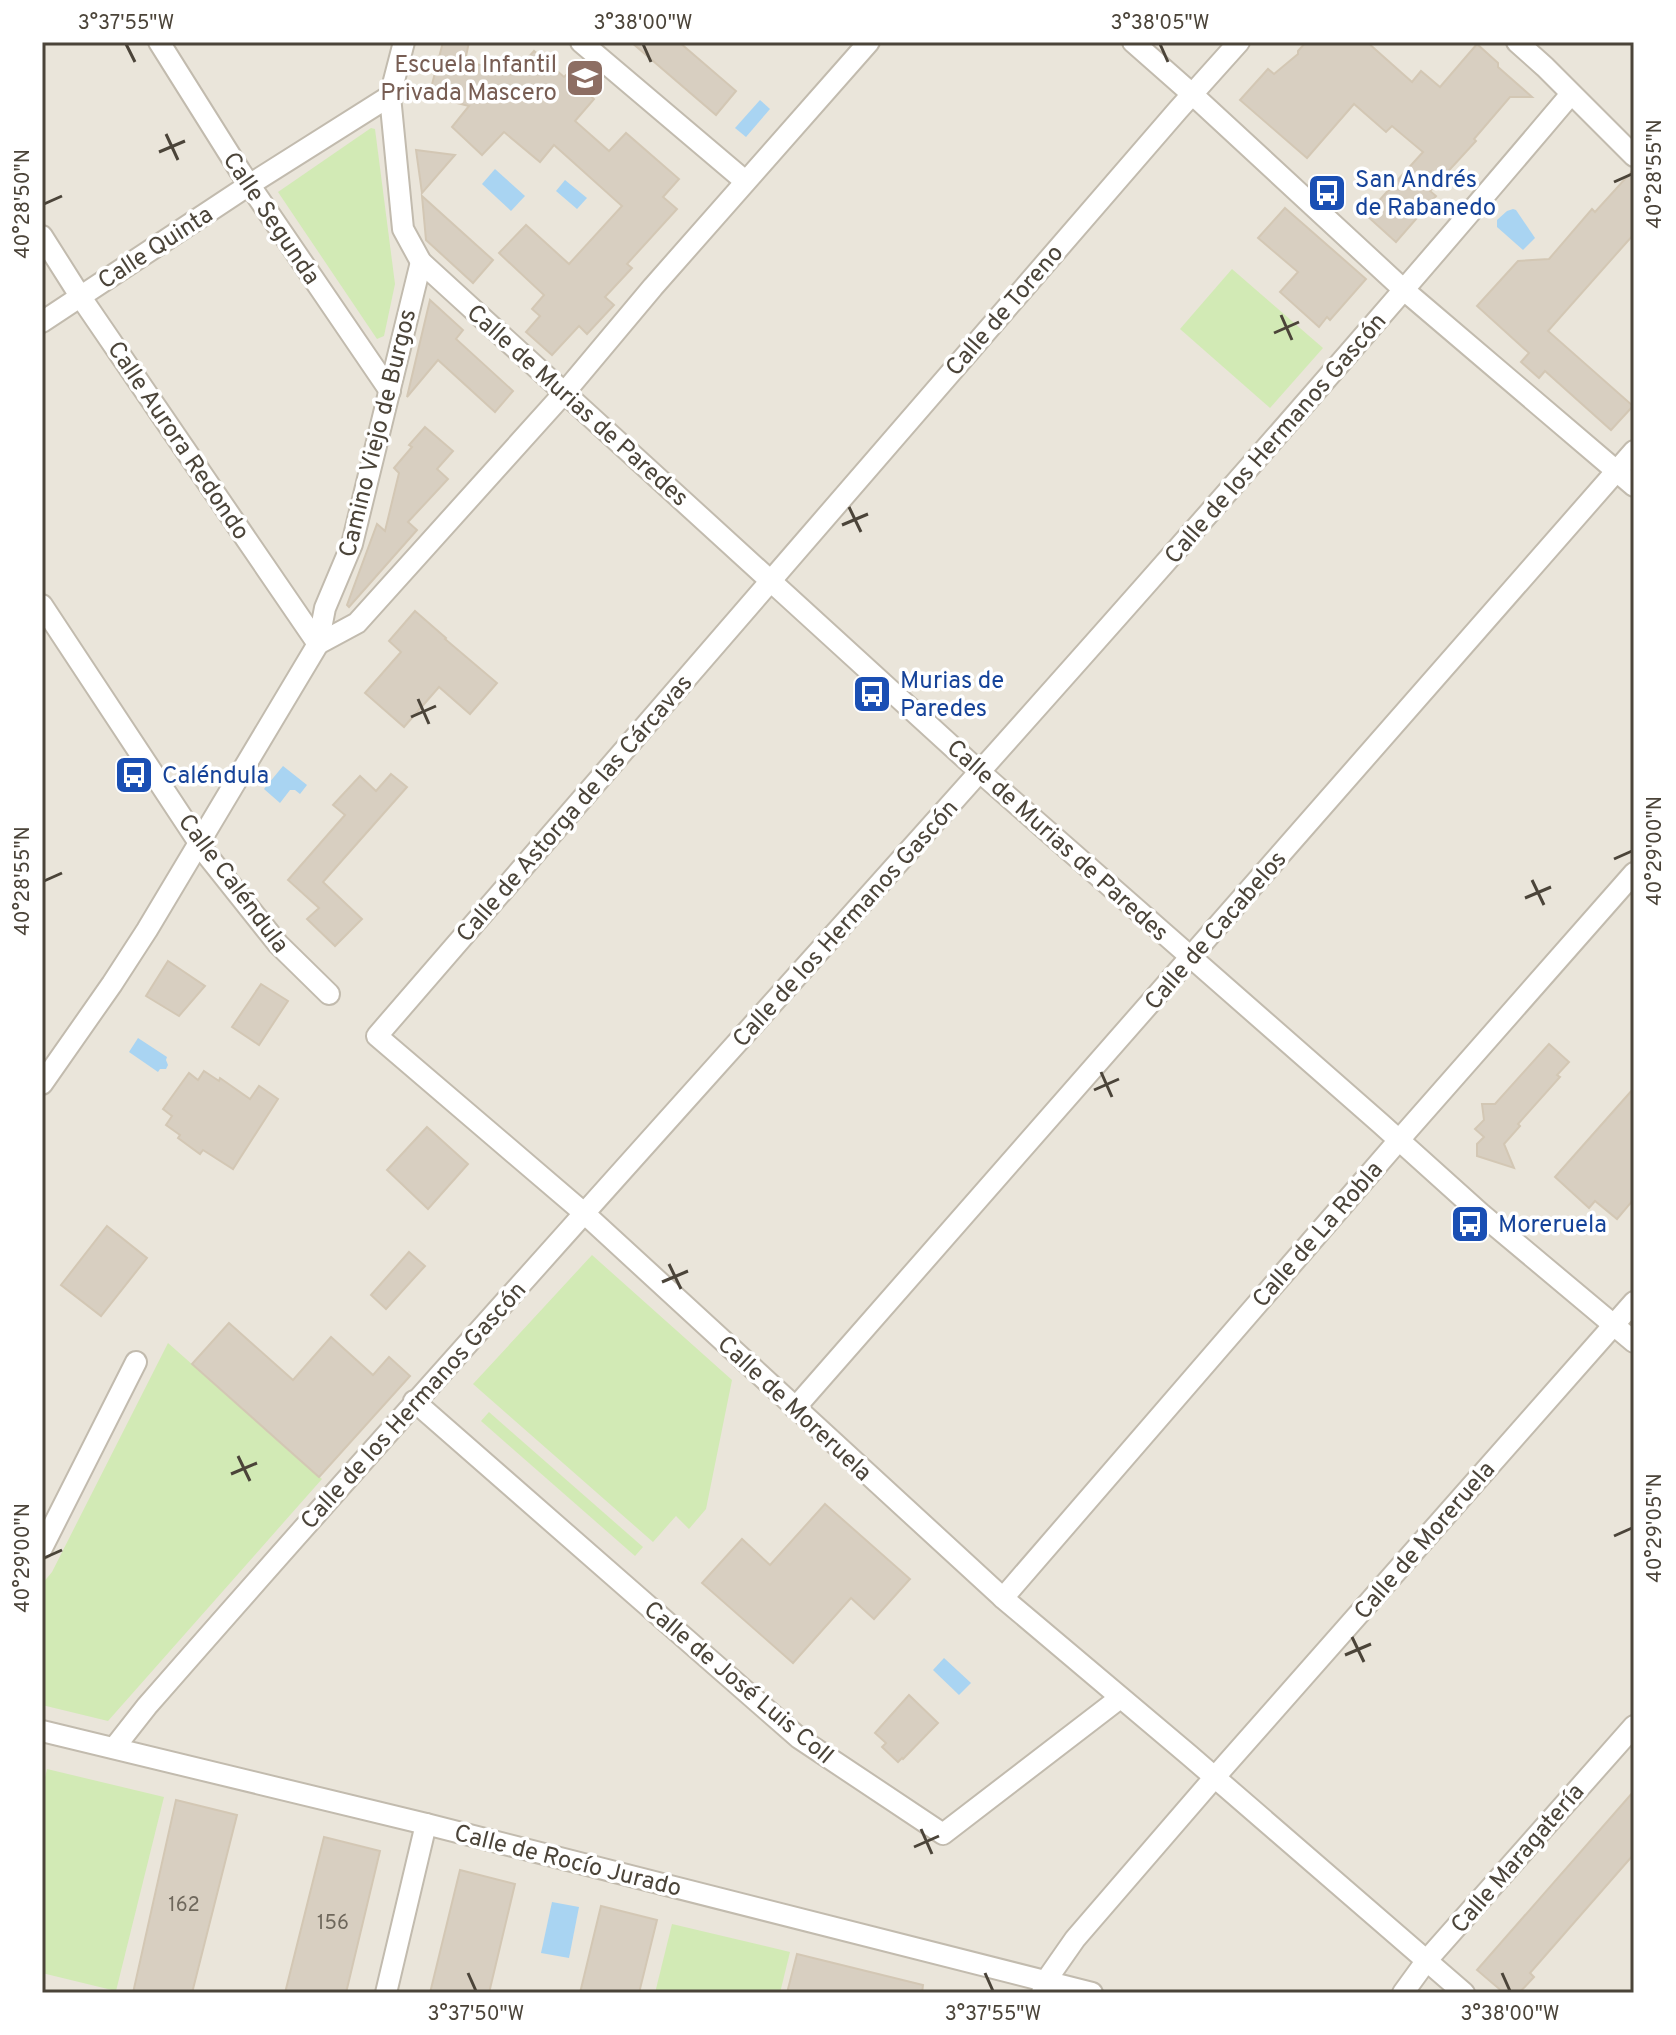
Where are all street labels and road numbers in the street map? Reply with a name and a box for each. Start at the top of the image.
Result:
street label: Calle Segunda [215,147,326,291]
street label: Calle Quinta [93,200,219,297]
street label: Calle de Toreno [940,239,1071,383]
street label: Calle de Murias de Paredes [460,299,694,514]
street label: Camino Viejo de Burgos [334,306,424,561]
street label: Calle de los Hermanos Gascón [1159,307,1394,571]
street label: Calle Aurora Redondo [100,336,255,546]
street label: Calle de Astorga de las Cárcavas [451,669,700,949]
street label: Calle de Murias de Paredes [940,734,1174,949]
street label: Calle de los Hermanos Gascón [727,794,966,1055]
street label: Calle Caléndula [170,809,294,960]
street label: Calle de Cacabelos [1139,845,1294,1017]
street label: Calle de La Robla [1247,1156,1390,1315]
street label: Calle de los Hermanos Gascón [295,1276,534,1537]
street label: Calle de Moreruela [710,1330,877,1489]
street label: Calle de Moreruela [1349,1456,1502,1627]
street label: Calle de José Luis Coll [637,1595,839,1772]
street label: Calle Maragatería [1445,1778,1592,1940]
street label: Calle de Rocío Jurado [451,1819,684,1905]

